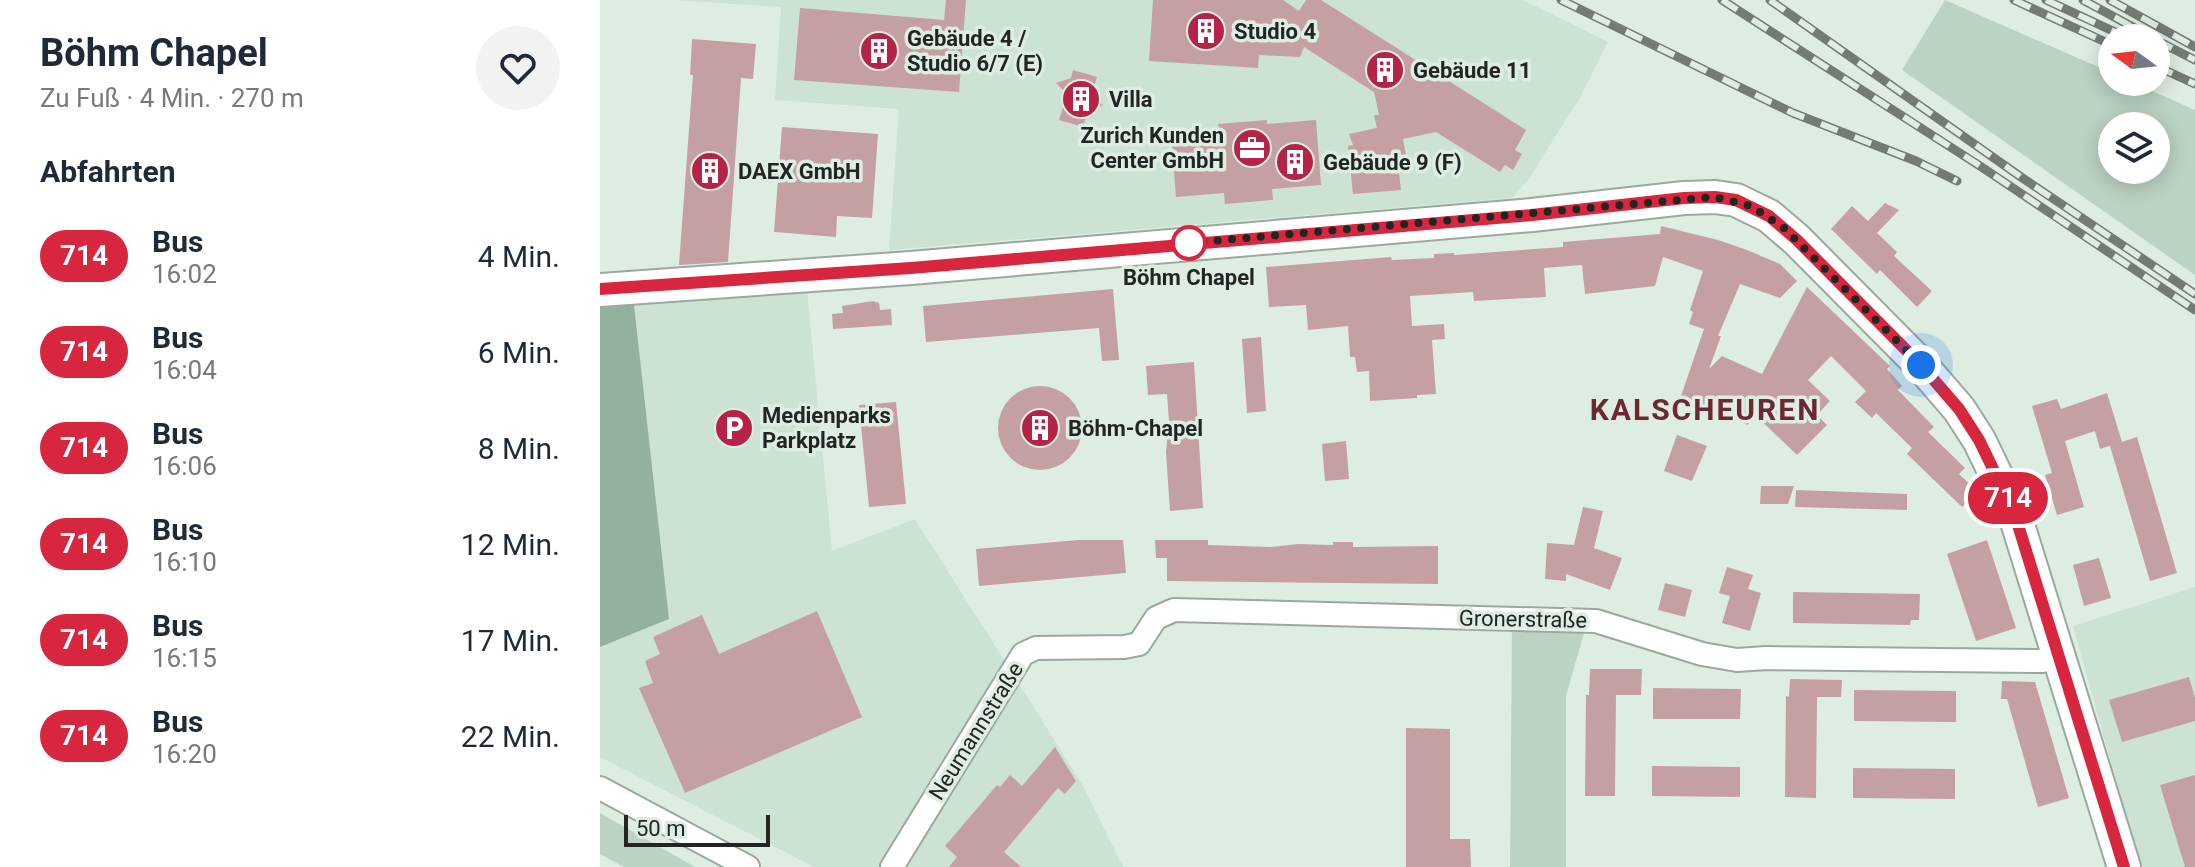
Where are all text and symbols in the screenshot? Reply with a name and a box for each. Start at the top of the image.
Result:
building icon: Studio 4 [1185,10,1227,52]
place label: Studio 4 [1234,19,1316,44]
north arrow [2098,24,2170,96]
map controls [2098,24,2170,184]
button: heart [476,26,560,110]
place label: Gebäude 4 / Studio 6/7 (E) [907,26,1043,76]
building icon: Gebäude 4 / Studio 6/7 (E) [858,30,900,72]
text: Böhm Chapel [40,31,268,75]
building icon: Gebäude 11 [1364,49,1406,91]
place label: Gebäude 11 [1413,58,1531,83]
building icon: Villa [1060,78,1102,120]
text: Zu Fuß · 4 Min. · 270 m [40,83,304,113]
place label: Villa [1109,87,1153,112]
button: layers [2098,112,2170,184]
place label: Zurich Kunden Center GmbH [1080,123,1224,173]
office icon: Zurich Kunden Center GmbH [1231,127,1273,169]
building icon: Gebäude 9 (F) [1274,141,1316,183]
building icon: DAEX GmbH [689,150,731,192]
place label: Gebäude 9 (F) [1323,150,1462,175]
text: Abfahrten [40,154,176,189]
place label: DAEX GmbH [738,159,861,184]
text: Bus [152,224,203,259]
marker: Böhm Chapel [1172,226,1206,260]
text: 714 [60,239,108,272]
text: 4 Min. [478,239,560,274]
text: 16:02 [152,259,217,289]
place label: Böhm Chapel [1123,265,1255,290]
text: Bus [152,320,203,355]
text: 714 [60,335,108,368]
text: 6 Min. [478,335,560,370]
your location [1901,345,1941,385]
text: 16:04 [152,355,217,385]
district label: KALSCHEUREN [1590,392,1820,427]
place label: Medienparks Parkplatz [762,403,891,453]
parking icon: Medienparks Parkplatz [713,407,755,449]
building icon: Böhm-Chapel [1019,407,1061,449]
text: Bus [152,416,203,451]
place label: Böhm-Chapel [1068,416,1203,441]
text: 714 [60,431,108,464]
text: 8 Min. [478,431,560,466]
text: 16:06 [152,451,217,481]
line badge: 714 [1962,472,2054,524]
text: 714 [1984,481,2032,514]
text: Bus [152,512,203,547]
text: 714 [60,527,108,560]
text: 12 Min. [461,527,560,562]
text: 16:10 [152,547,217,577]
street label: Gronerstraße [1459,605,1587,633]
text: Bus [152,608,203,643]
text: 714 [60,623,108,656]
text: 17 Min. [461,623,560,658]
text: 16:15 [152,643,217,673]
street label: Neumannstraße [924,658,1028,804]
text: Bus [152,704,203,739]
text: 714 [60,719,108,752]
text: 22 Min. [461,719,560,754]
text: 16:20 [152,739,217,769]
scale bar [624,811,770,847]
text: 50 m [636,816,685,841]

